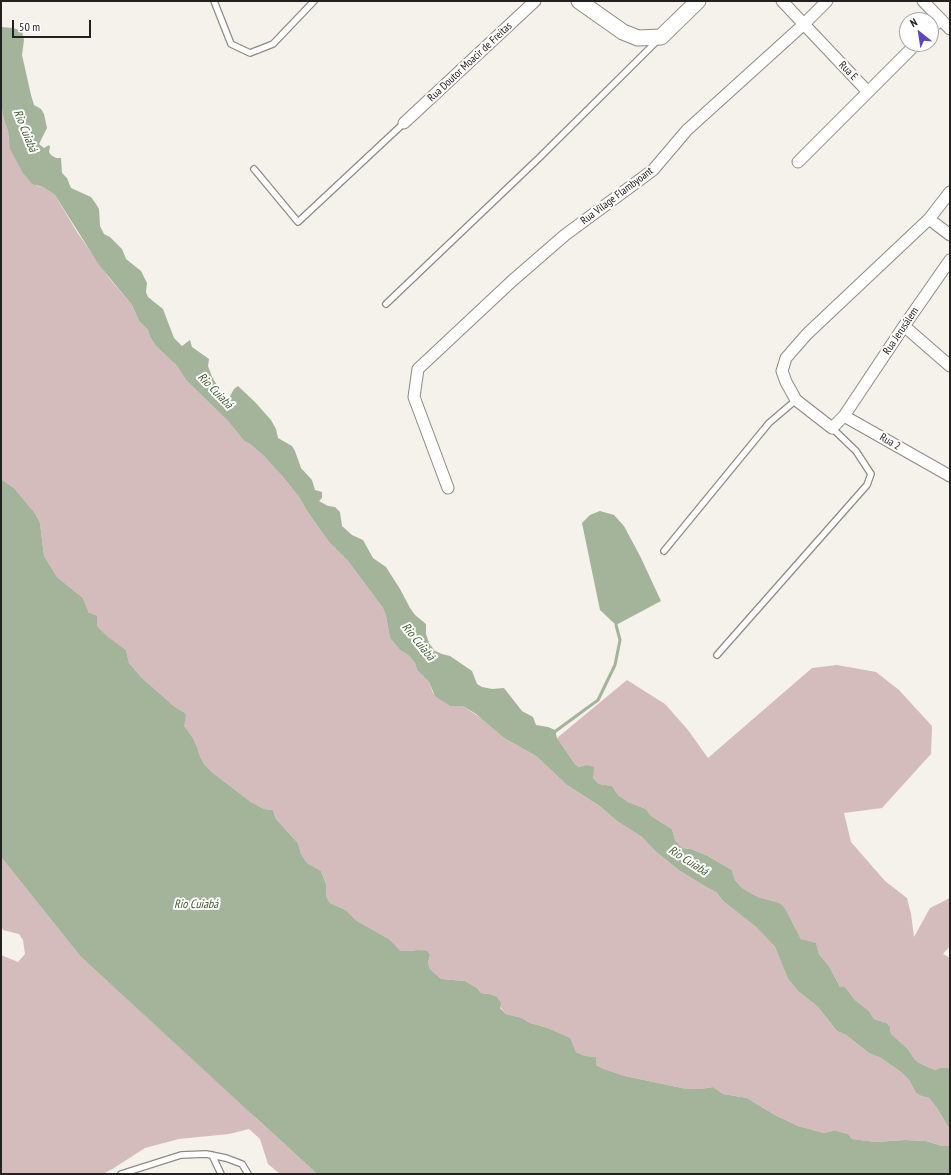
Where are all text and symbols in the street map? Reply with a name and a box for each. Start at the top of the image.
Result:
scale bar [14,12,93,38]
north arrow [899,12,939,52]
text: N [907,15,920,30]
text: 50 m [19,19,40,34]
street label: Rua Doutor Moacir de Freitas [425,20,515,104]
street label: Rua E [836,59,860,83]
water label: Rio Cuiabá [10,108,40,154]
street label: Rua Vilage Flambyoant [578,164,656,228]
street label: Rua Jerusálem [880,305,922,357]
water label: Rio Cuiabá [195,370,235,412]
street label: Rua 2 [877,431,903,453]
water label: Rio Cuiabá [399,620,437,664]
water label: Rio Cuiabá [666,843,710,879]
water label: Rio Cuiabá [174,898,218,912]

